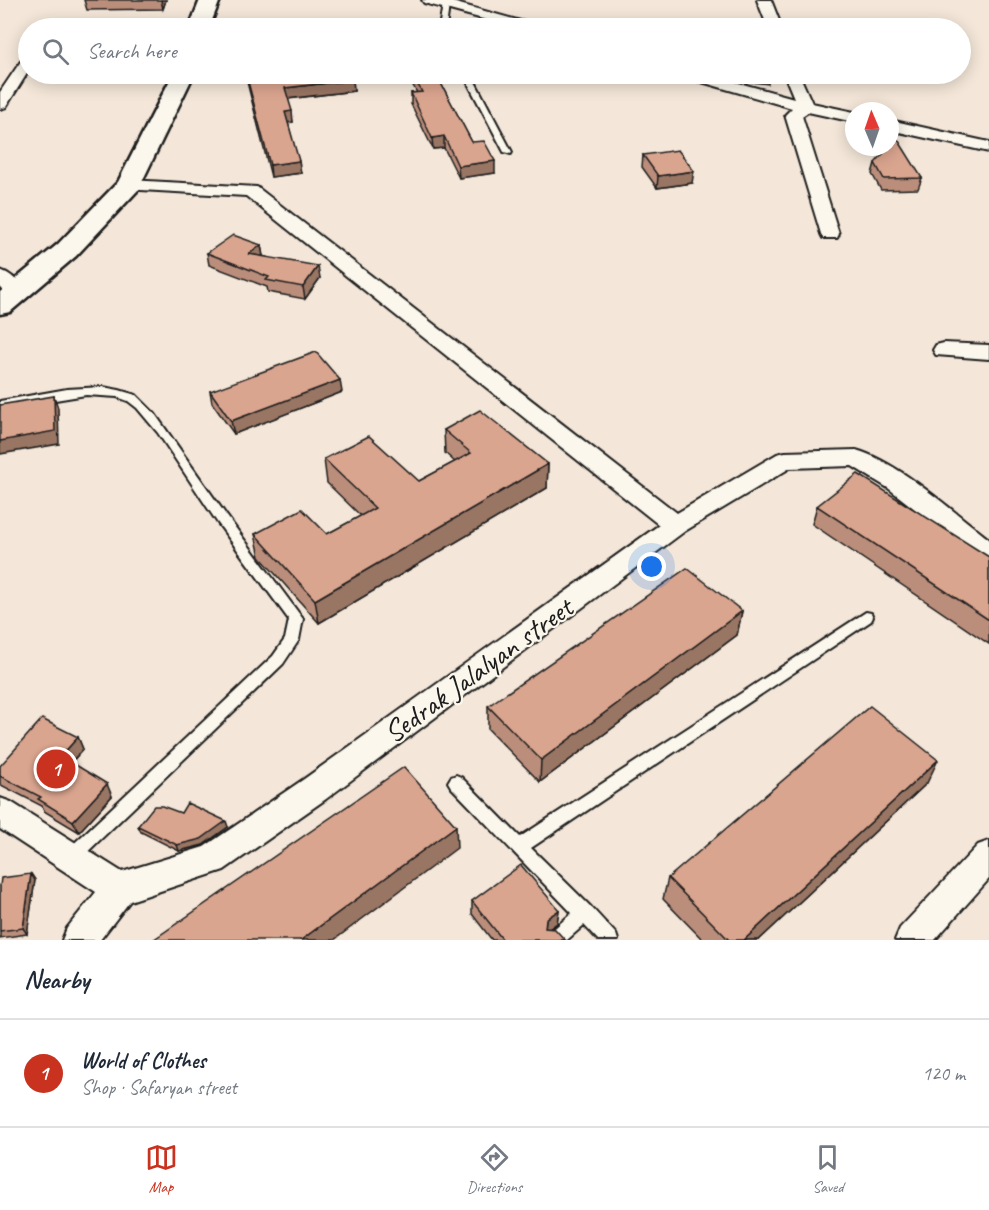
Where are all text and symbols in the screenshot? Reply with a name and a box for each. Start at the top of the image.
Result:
search box [18,18,971,84]
icon: search [39,35,72,68]
text: Search here [87,37,177,65]
north arrow [845,102,899,156]
your location [637,552,666,581]
street label: Sedrak Jalalyan street [376,587,583,751]
pin: 1 [36,746,76,792]
text: Nearby [24,963,89,996]
text: World of Clothes [81,1047,206,1075]
text: 1 [39,1061,48,1086]
text: 120 m [922,1061,965,1086]
text: Shop · Safaryan street [81,1075,237,1100]
tab: Map [145,1141,178,1197]
tab: Directions [467,1141,522,1197]
tab: Saved [811,1141,844,1197]

